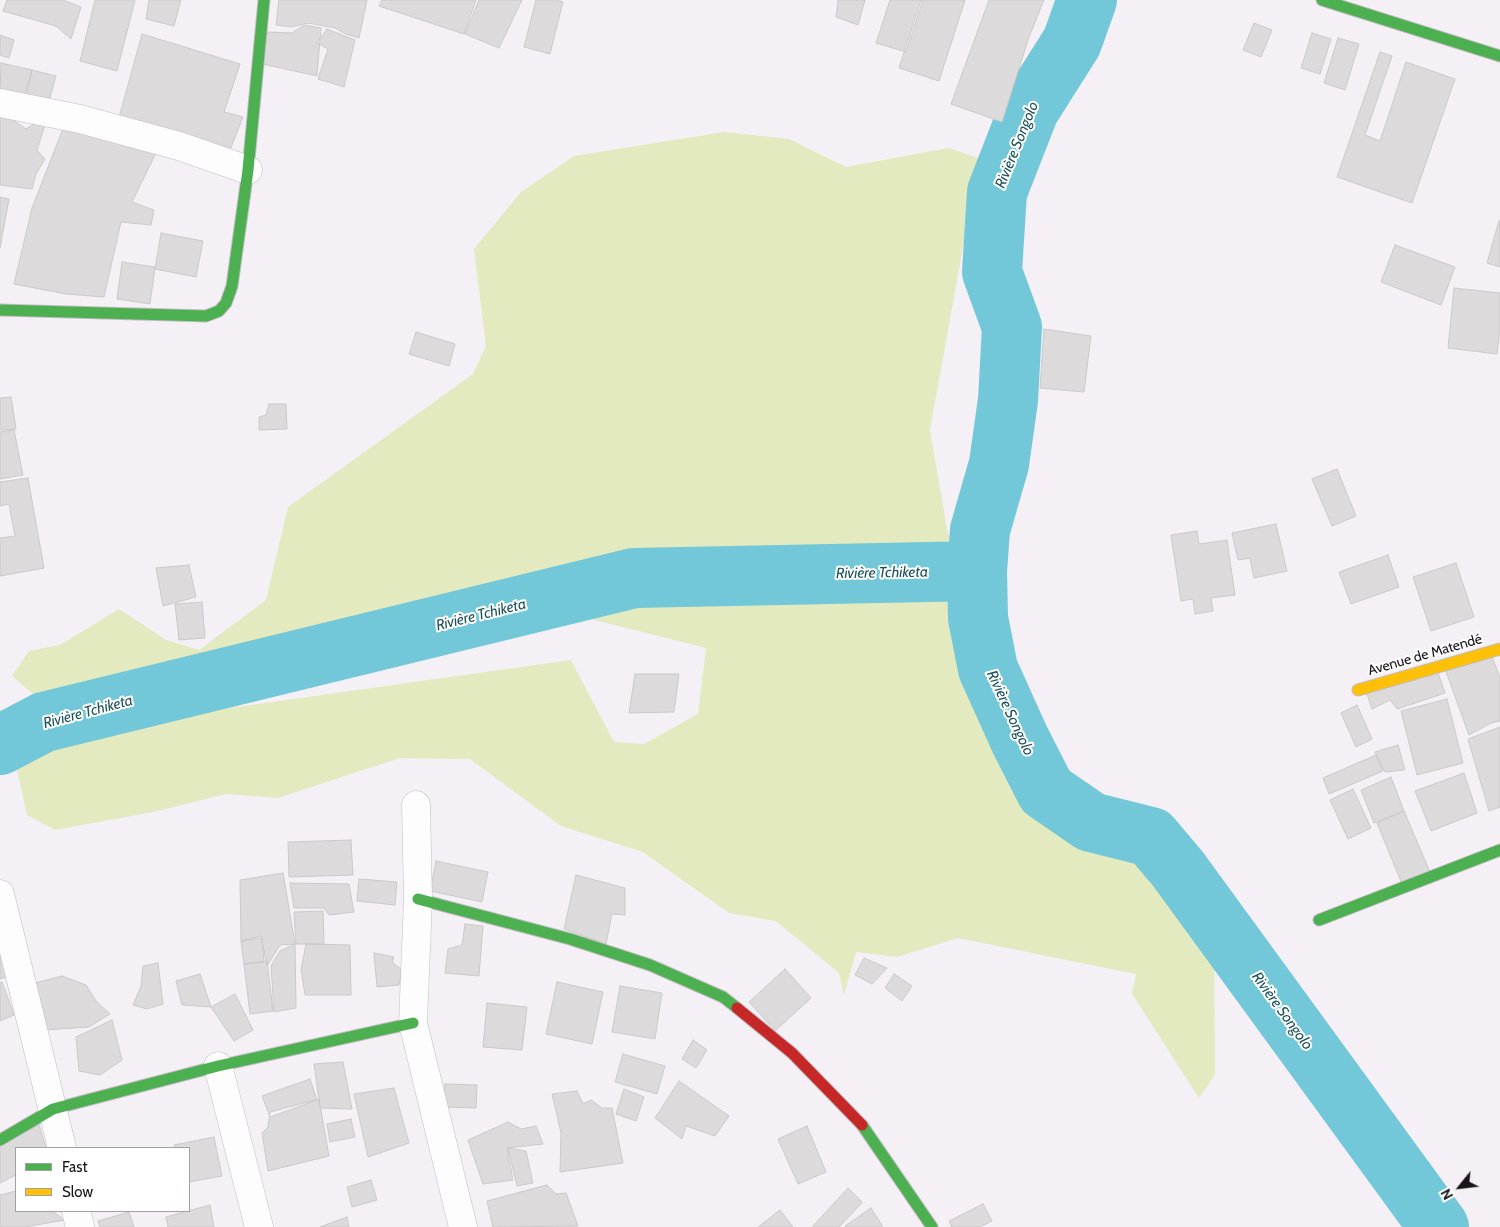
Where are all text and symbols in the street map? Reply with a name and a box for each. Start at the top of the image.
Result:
water label: Rivière Songolo [991,99,1043,191]
water label: Rivière Tchiketa [836,563,928,583]
water label: Rivière Tchiketa [434,595,528,635]
street label: Avenue de Matendé [1366,631,1484,679]
water label: Rivière Songolo [982,668,1038,758]
water label: Rivière Tchiketa [41,691,135,733]
water label: Rivière Songolo [1248,969,1316,1053]
legend [15,1147,190,1212]
text: Fast [62,1158,87,1176]
north arrow [1435,1162,1485,1212]
text: Slow [62,1183,93,1201]
text: N [1437,1186,1457,1203]

